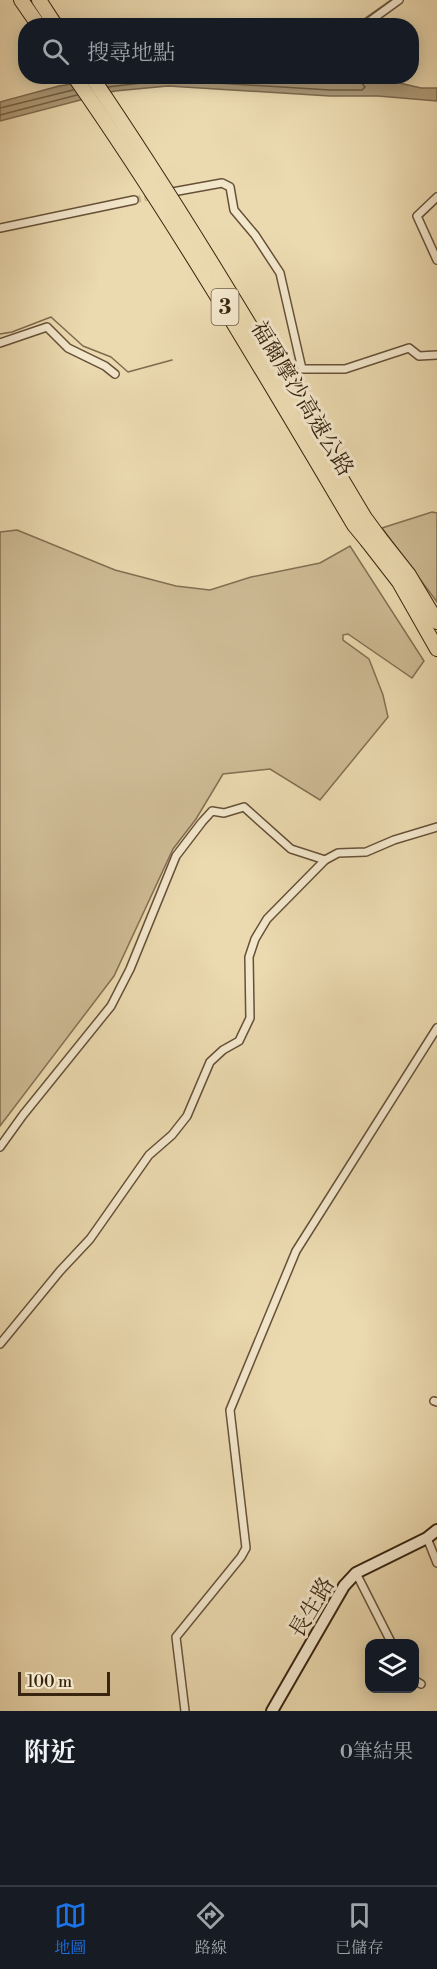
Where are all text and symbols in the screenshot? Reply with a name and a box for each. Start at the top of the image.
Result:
search box [18,18,419,84]
icon: search [39,35,72,68]
text: 搜尋地點 [87,40,175,67]
road number: 3 [212,289,238,325]
street label: 福爾摩沙高速公路 [245,316,359,481]
street label: 長生路 [284,1573,341,1643]
map controls [365,1639,419,1693]
button: layers [365,1639,419,1693]
scale bar [18,1669,110,1696]
text: 100 m [27,1672,72,1692]
text: 附近 [24,1737,76,1769]
text: 0筆結果 [340,1740,413,1765]
tab: 地圖 [54,1899,87,1958]
tab: 路線 [194,1899,227,1958]
tab: 已儲存 [335,1899,383,1958]

